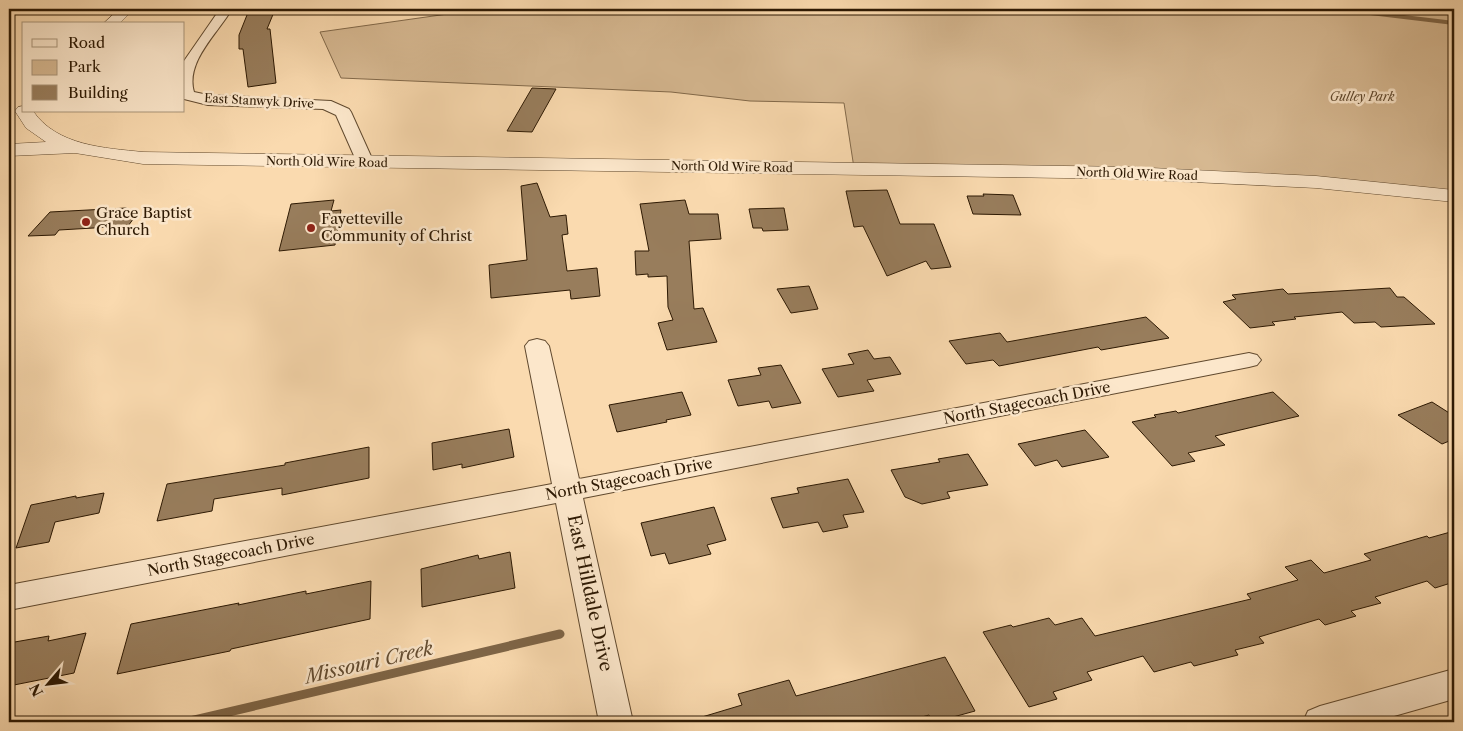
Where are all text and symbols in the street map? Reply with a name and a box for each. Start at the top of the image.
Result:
legend [22,22,185,112]
text: Road [68,33,105,52]
text: Park [68,57,102,76]
text: Building [68,83,128,102]
park label: Gulley Park [1330,89,1395,104]
street label: East Stanwyk Drive [204,90,314,111]
street label: North Old Wire Road [266,153,389,170]
street label: North Old Wire Road [671,158,794,175]
street label: North Old Wire Road [1076,164,1199,183]
place label: Grace Baptist Church [96,203,192,239]
place label: Fayetteville Community of Christ [321,209,473,245]
marker: Grace Baptist Church [80,216,92,228]
marker: Fayetteville Community of Christ [305,222,317,234]
street label: North Stagecoach Drive [942,377,1112,428]
street label: North Stagecoach Drive [544,453,714,504]
street label: East Hilldale Drive [563,513,617,673]
street label: North Stagecoach Drive [146,529,316,580]
water label: Missouri Creek [301,637,435,689]
north arrow [22,658,72,708]
text: N [26,681,47,700]

